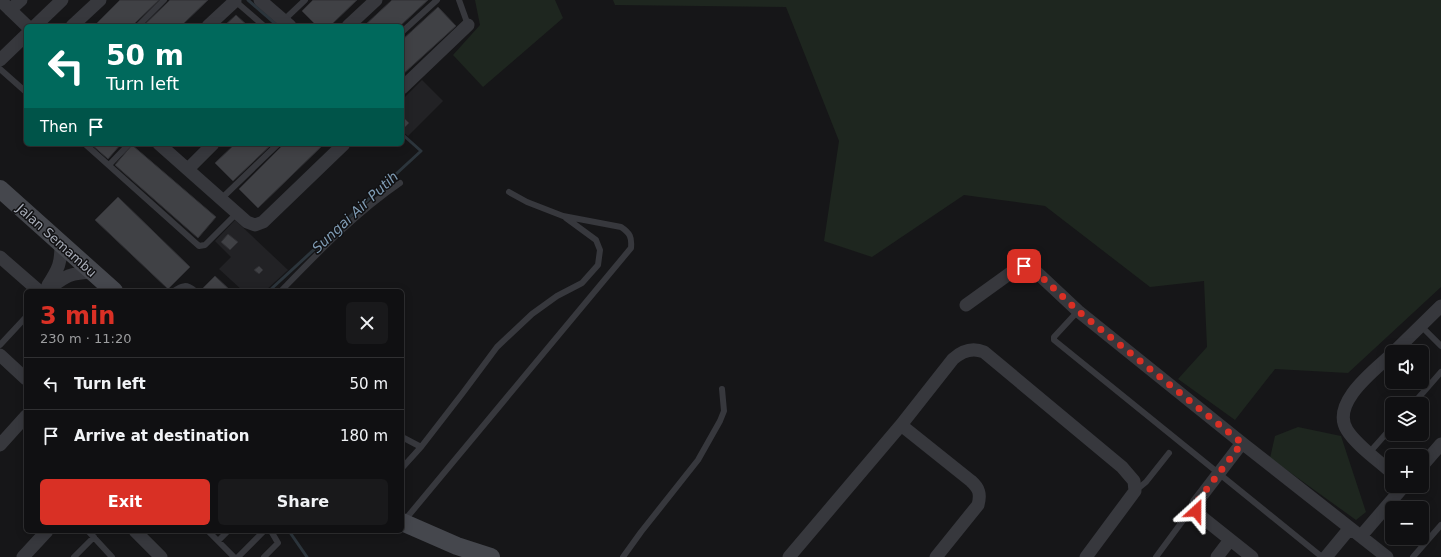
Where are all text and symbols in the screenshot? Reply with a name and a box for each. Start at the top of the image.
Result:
text: 50 m [106,39,184,72]
icon: left [40,40,92,92]
text: Turn left [106,73,179,94]
icon: arrive [85,116,107,138]
text: Then [40,118,77,136]
water label: Sungai Air Putih [309,168,401,256]
street label: Jalan Semambu [13,200,100,280]
pin [1007,249,1041,283]
icon: arrive [1013,255,1035,277]
text: 3 min [40,302,115,330]
button: close [346,302,388,344]
text: 230 m · 11:20 [40,331,131,346]
map controls [1385,345,1429,545]
button: sound [1385,345,1429,389]
icon: left [40,373,62,395]
text: Turn left [74,375,146,393]
text: 50 m [350,375,388,393]
button: layers [1385,397,1429,441]
icon: arrive [40,425,62,447]
text: Arrive at destination [74,427,249,445]
text: 180 m [340,427,388,445]
button: + [1385,449,1429,493]
button: Exit [40,479,210,525]
button: Share [218,479,388,525]
position arrow [1175,490,1217,532]
button: − [1385,501,1429,545]

